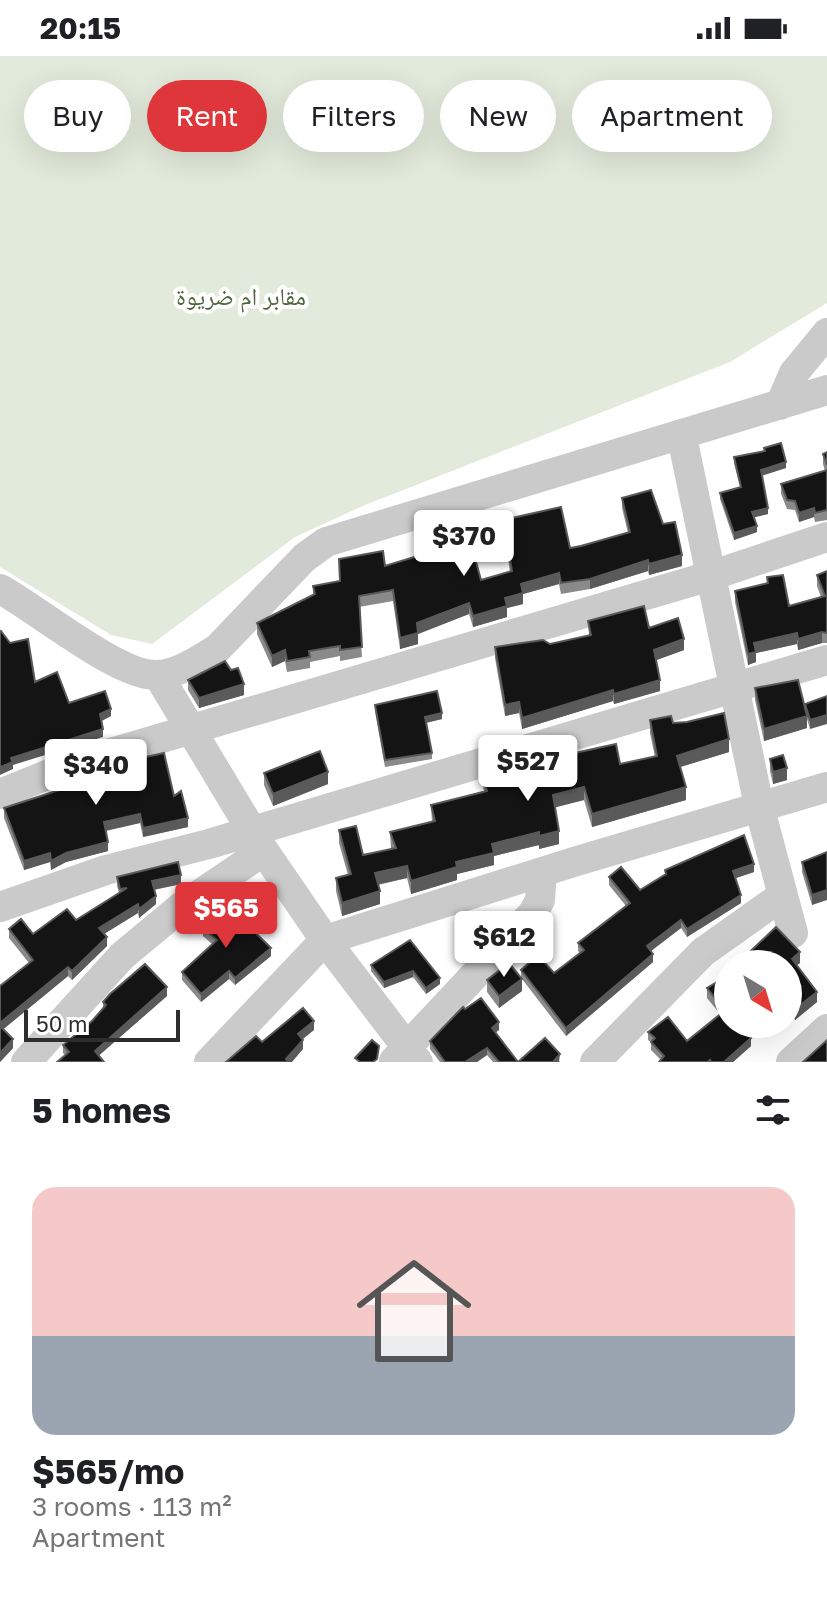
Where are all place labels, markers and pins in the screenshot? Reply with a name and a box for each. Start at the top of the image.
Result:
pin: $370 [417,510,511,578]
pin: $527 [481,735,575,803]
pin: $340 [49,739,143,807]
pin: $565 [179,882,273,950]
pin: $612 [457,911,551,979]

